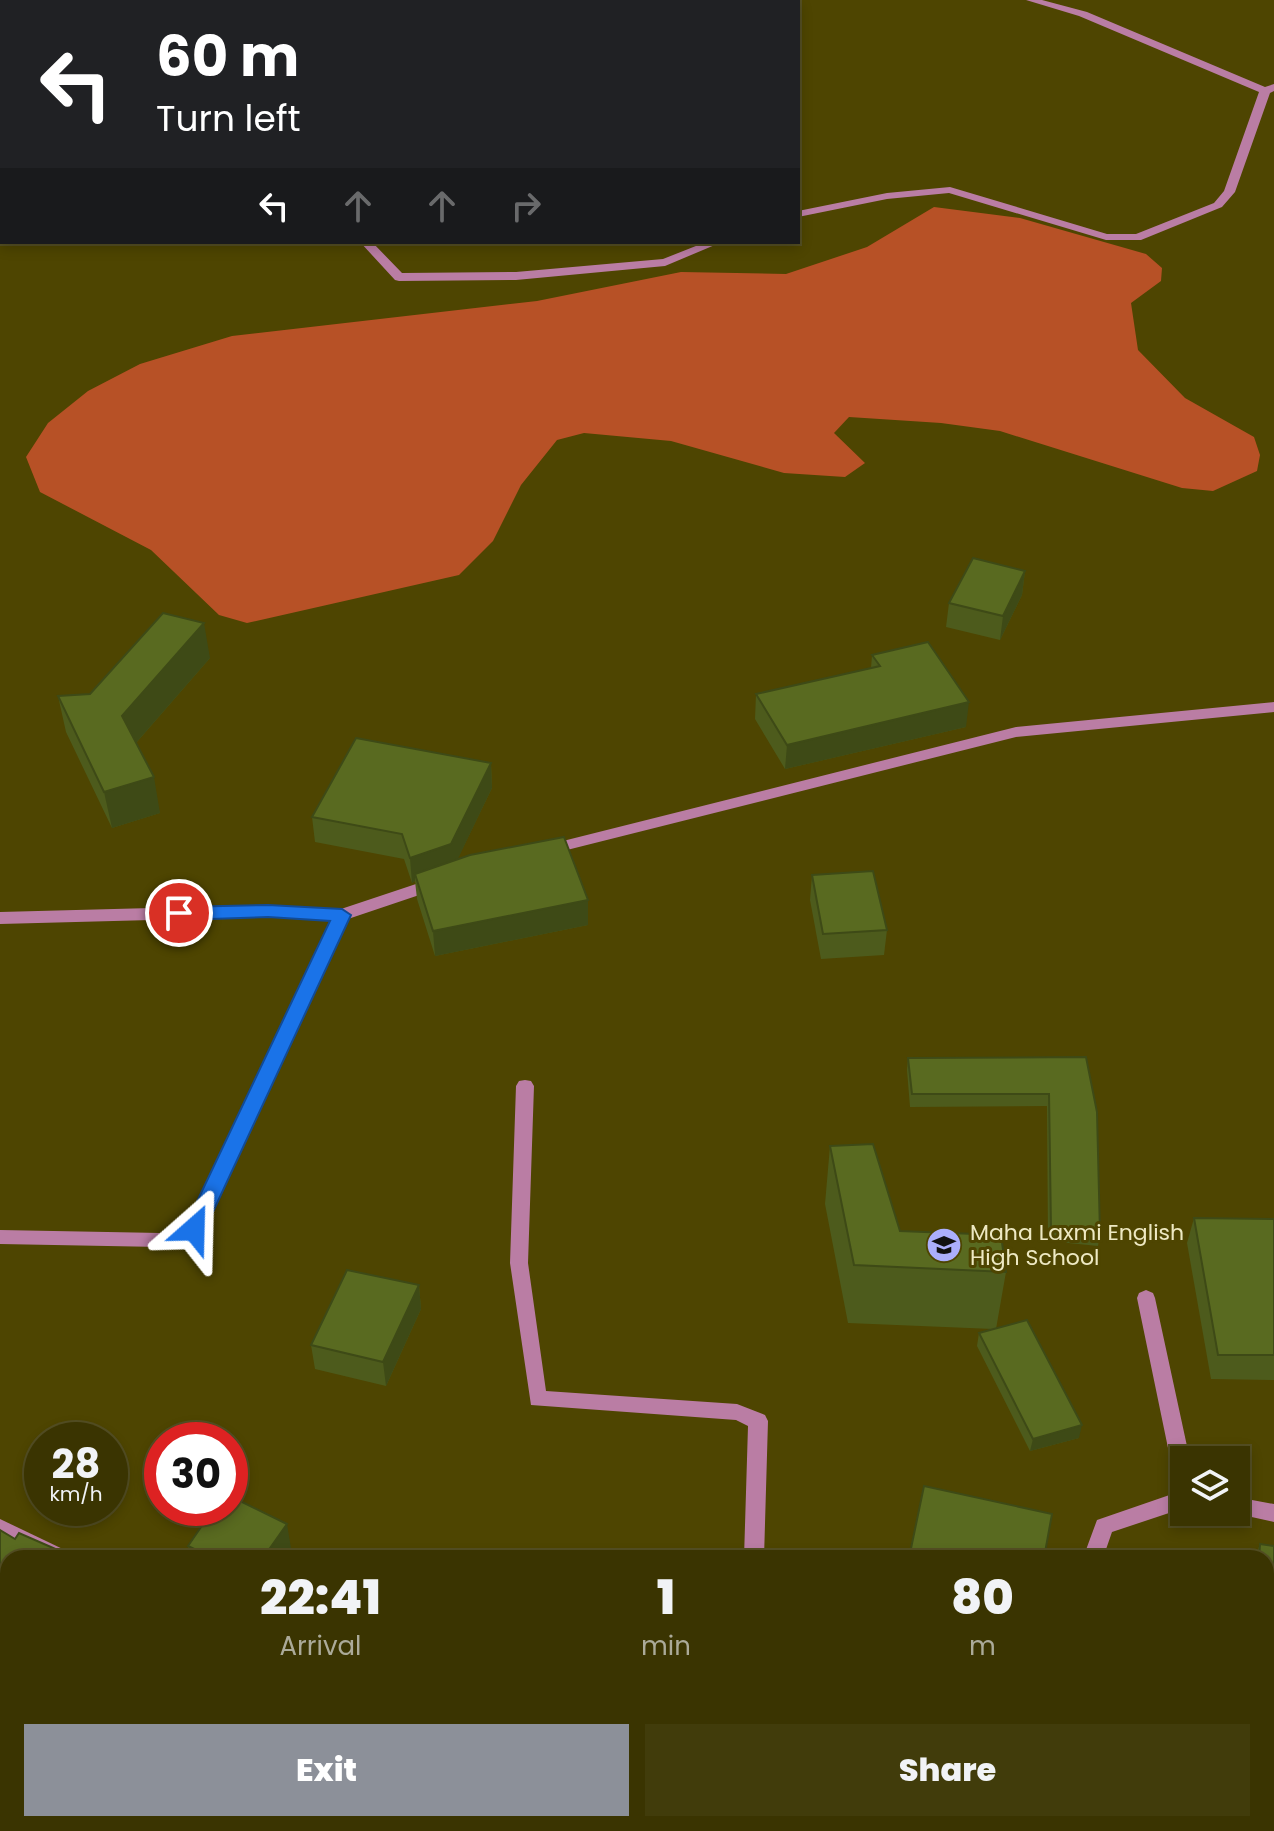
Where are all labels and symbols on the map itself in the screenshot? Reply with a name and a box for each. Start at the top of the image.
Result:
pin [145,879,213,947]
position arrow [152,1187,236,1271]
place label: Maha Laxmi English High School [970,1217,1184,1273]
school or university icon: Maha Laxmi English High School [925,1226,963,1264]
speed limit sign: 30 [144,1422,248,1526]

